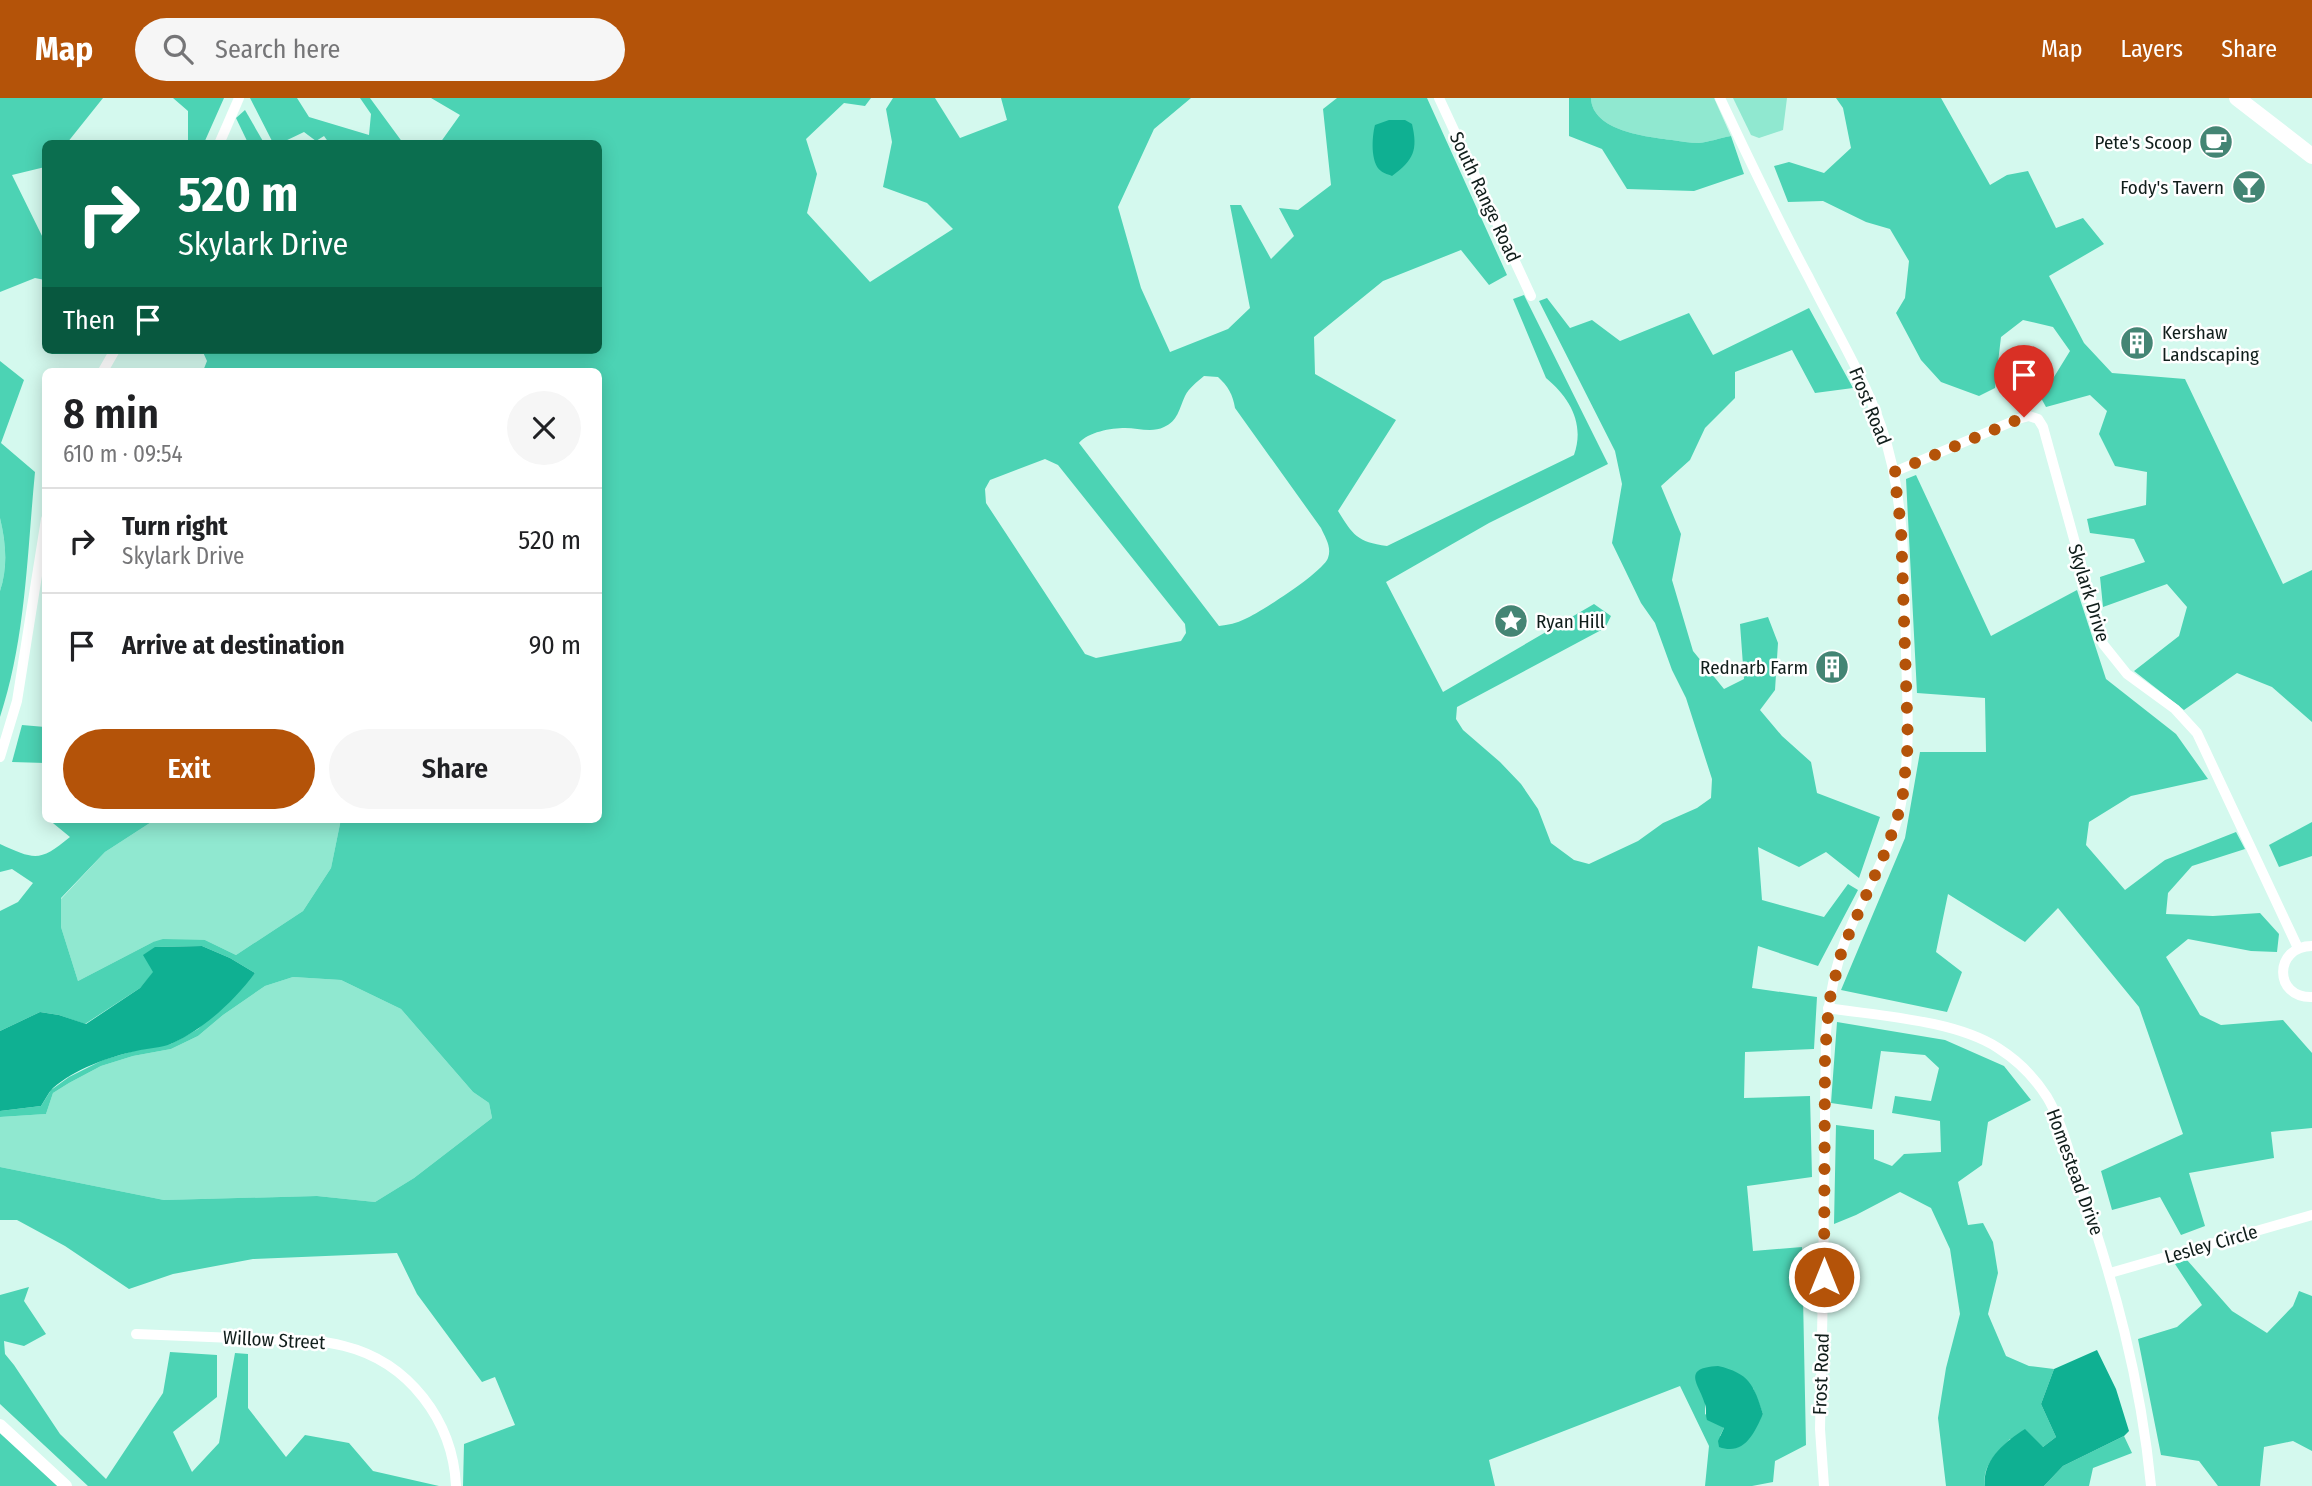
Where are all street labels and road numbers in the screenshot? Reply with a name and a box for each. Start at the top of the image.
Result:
street label: South Range Road [1445,128,1525,266]
street label: Frost Road [1844,364,1896,448]
street label: Skylark Drive [2063,541,2115,645]
street label: Homestead Drive [2041,1106,2109,1238]
street label: Lesley Circle [2162,1220,2260,1268]
street label: Willow Street [222,1326,327,1354]
street label: Frost Road [1808,1333,1834,1415]

